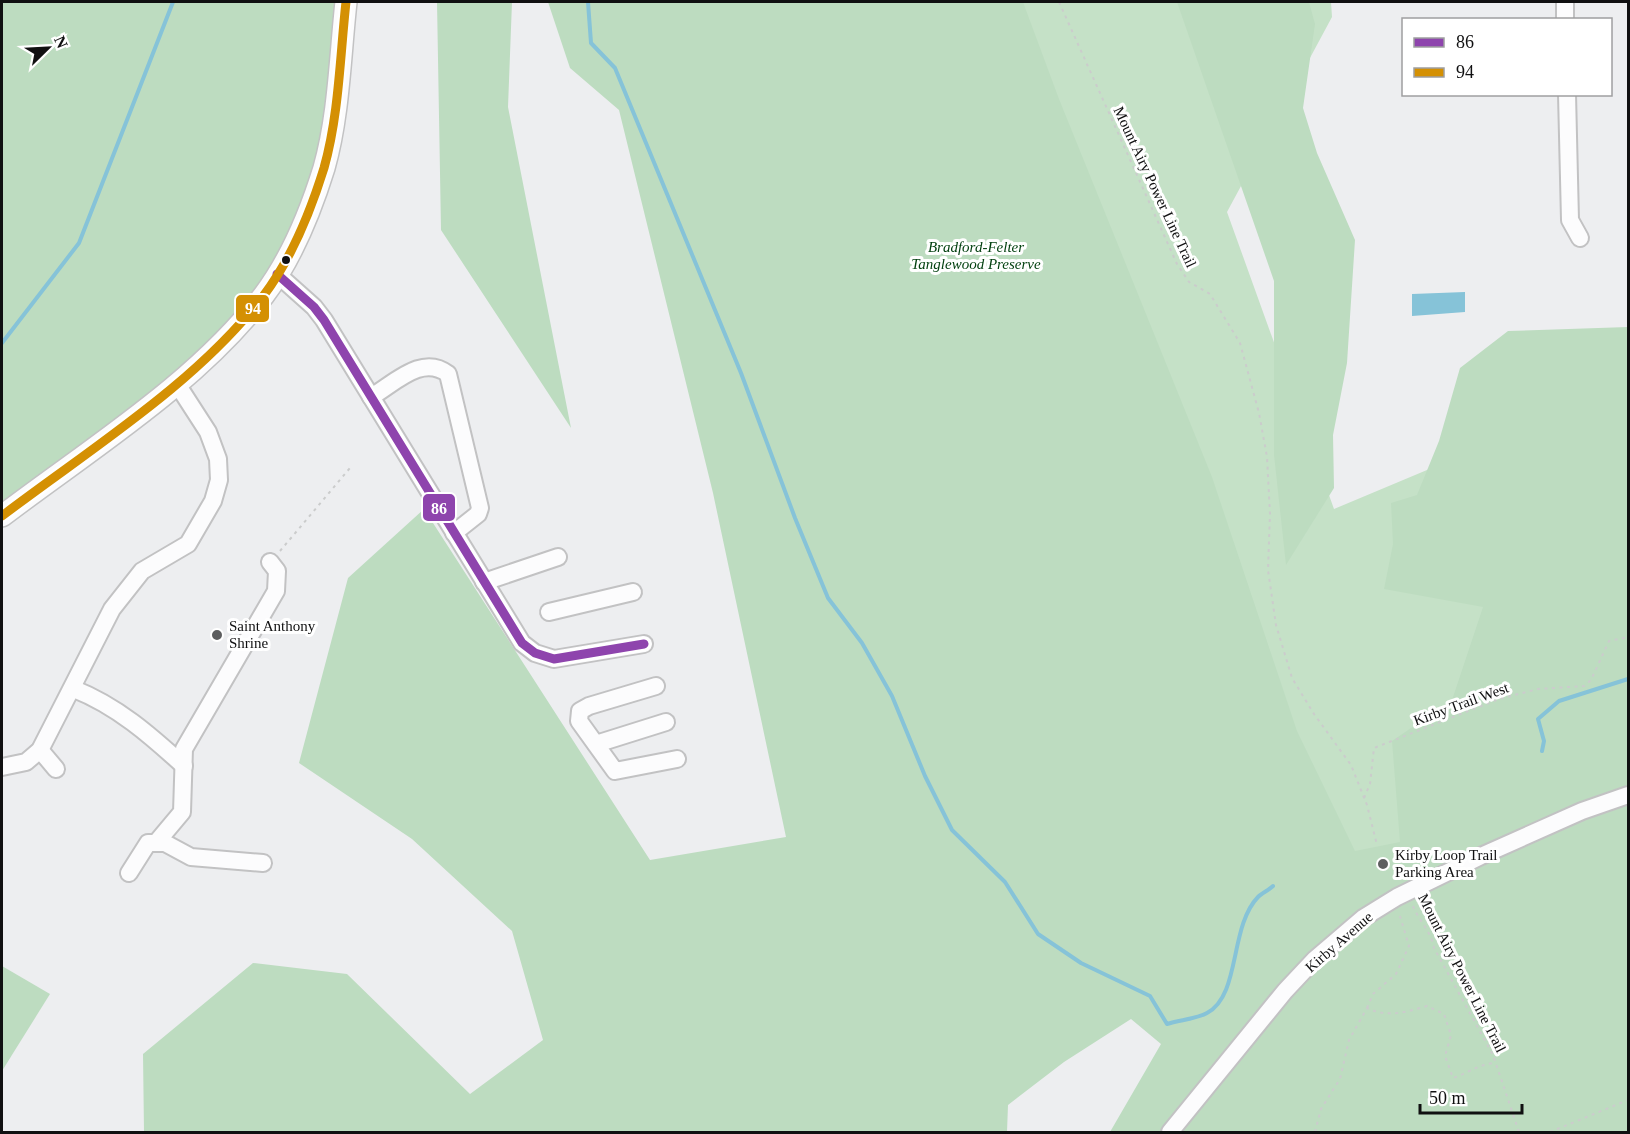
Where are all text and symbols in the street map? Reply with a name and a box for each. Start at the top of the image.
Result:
north arrow [18,18,78,78]
legend [1402,18,1612,96]
text: 86 [1456,32,1474,52]
text: N [51,33,72,51]
text: 94 [1456,62,1474,82]
street label: Mount Airy Power Line Trail [1111,104,1199,270]
park label: Bradford-Felter Tanglewood Preserve [911,239,1041,272]
unlabelled marker [280,254,292,266]
line badge: 94 [235,294,270,323]
text: 94 [245,300,261,317]
line badge: 86 [422,493,456,522]
text: 86 [431,500,447,517]
place label: Saint Anthony Shrine [229,618,316,651]
marker: Saint Anthony Shrine [210,628,224,642]
street label: Kirby Trail West [1411,679,1512,729]
place label: Kirby Loop Trail Parking Area [1395,847,1498,880]
marker: Kirby Loop Trail Parking Area [1376,857,1390,871]
street label: Mount Airy Power Line Trail [1415,891,1509,1055]
street label: Kirby Avenue [1302,908,1376,975]
scale bar [1420,1077,1522,1115]
text: 50 m [1429,1088,1466,1108]

